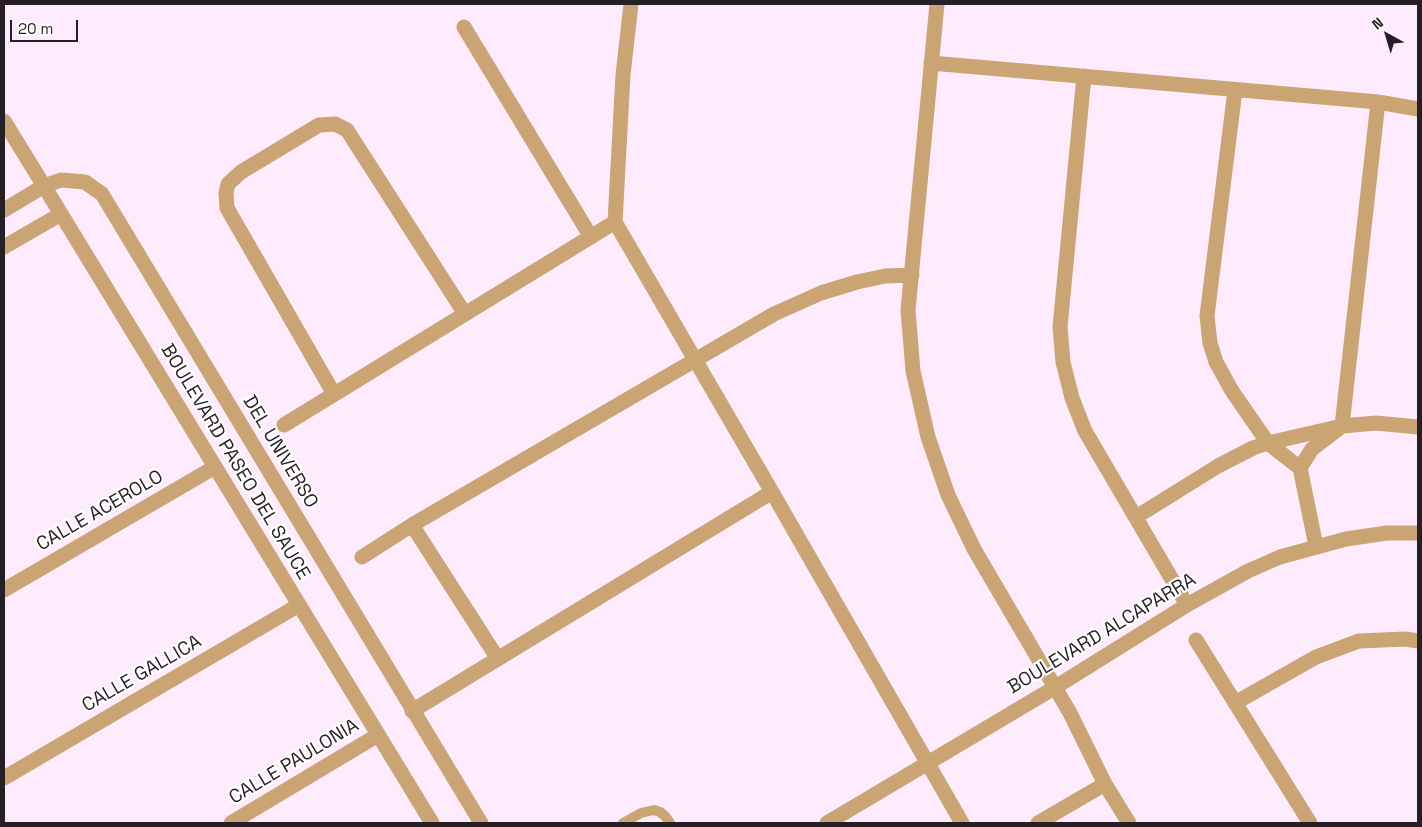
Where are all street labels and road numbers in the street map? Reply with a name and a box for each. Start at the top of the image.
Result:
street label: BOULEVARD PASEO DEL SAUCE [155,340,315,584]
street label: DEL UNIVERSO [237,392,323,512]
street label: CALLE ACEROLO [33,466,167,556]
street label: BOULEVARD ALCAPARRA [1004,569,1200,699]
street label: CALLE GALLICA [78,631,206,717]
street label: CALLE PAULONIA [225,714,363,810]

